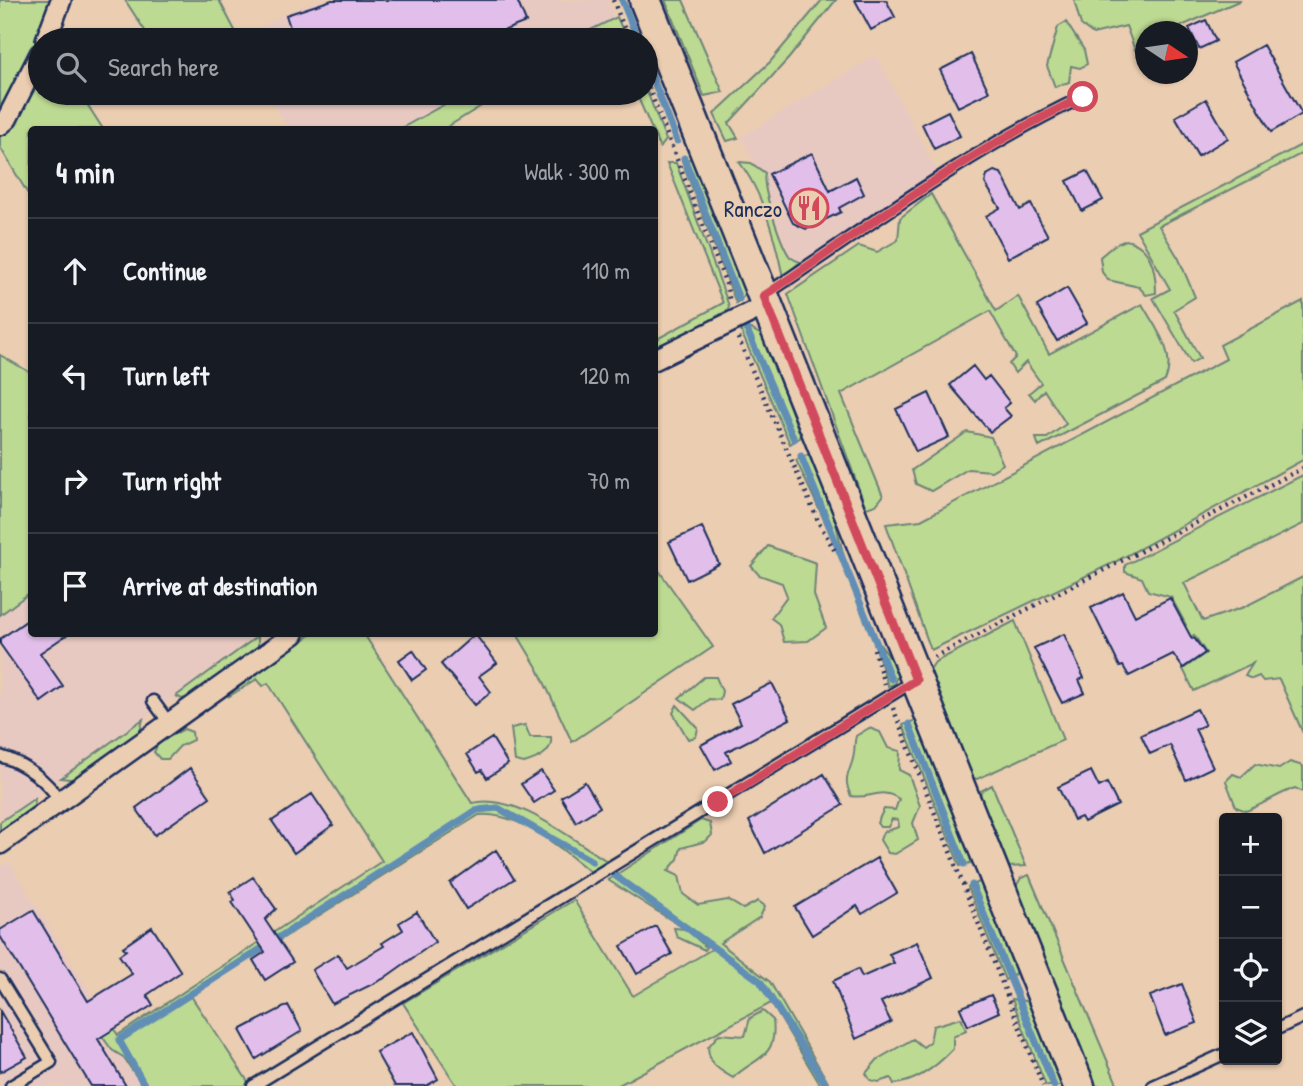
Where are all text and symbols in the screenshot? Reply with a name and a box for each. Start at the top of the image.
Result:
north arrow [1135,21,1198,84]
search box [28,28,658,105]
icon: search [52,48,90,86]
text: Search here [108,49,219,84]
route start [1067,81,1098,112]
text: 4 min [56,152,115,192]
text: Walk · 300 m [524,156,630,187]
restaurant icon: Ranczo [788,187,830,229]
place label: Ranczo [724,193,782,224]
icon: ahead [56,252,94,290]
text: Continue [123,253,207,288]
text: 110 m [582,255,630,286]
icon: left [56,357,94,395]
text: Turn left [123,358,209,393]
text: 120 m [580,360,630,391]
icon: right [56,462,94,500]
text: Turn right [123,463,221,498]
text: 70 m [587,465,630,496]
icon: arrive [56,567,94,605]
text: Arrive at destination [123,568,318,603]
route end [702,786,733,817]
map controls [1219,813,1282,1065]
button: + [1219,813,1282,876]
button: − [1219,876,1282,939]
button: locate [1219,939,1282,1002]
button: layers [1219,1002,1282,1065]

